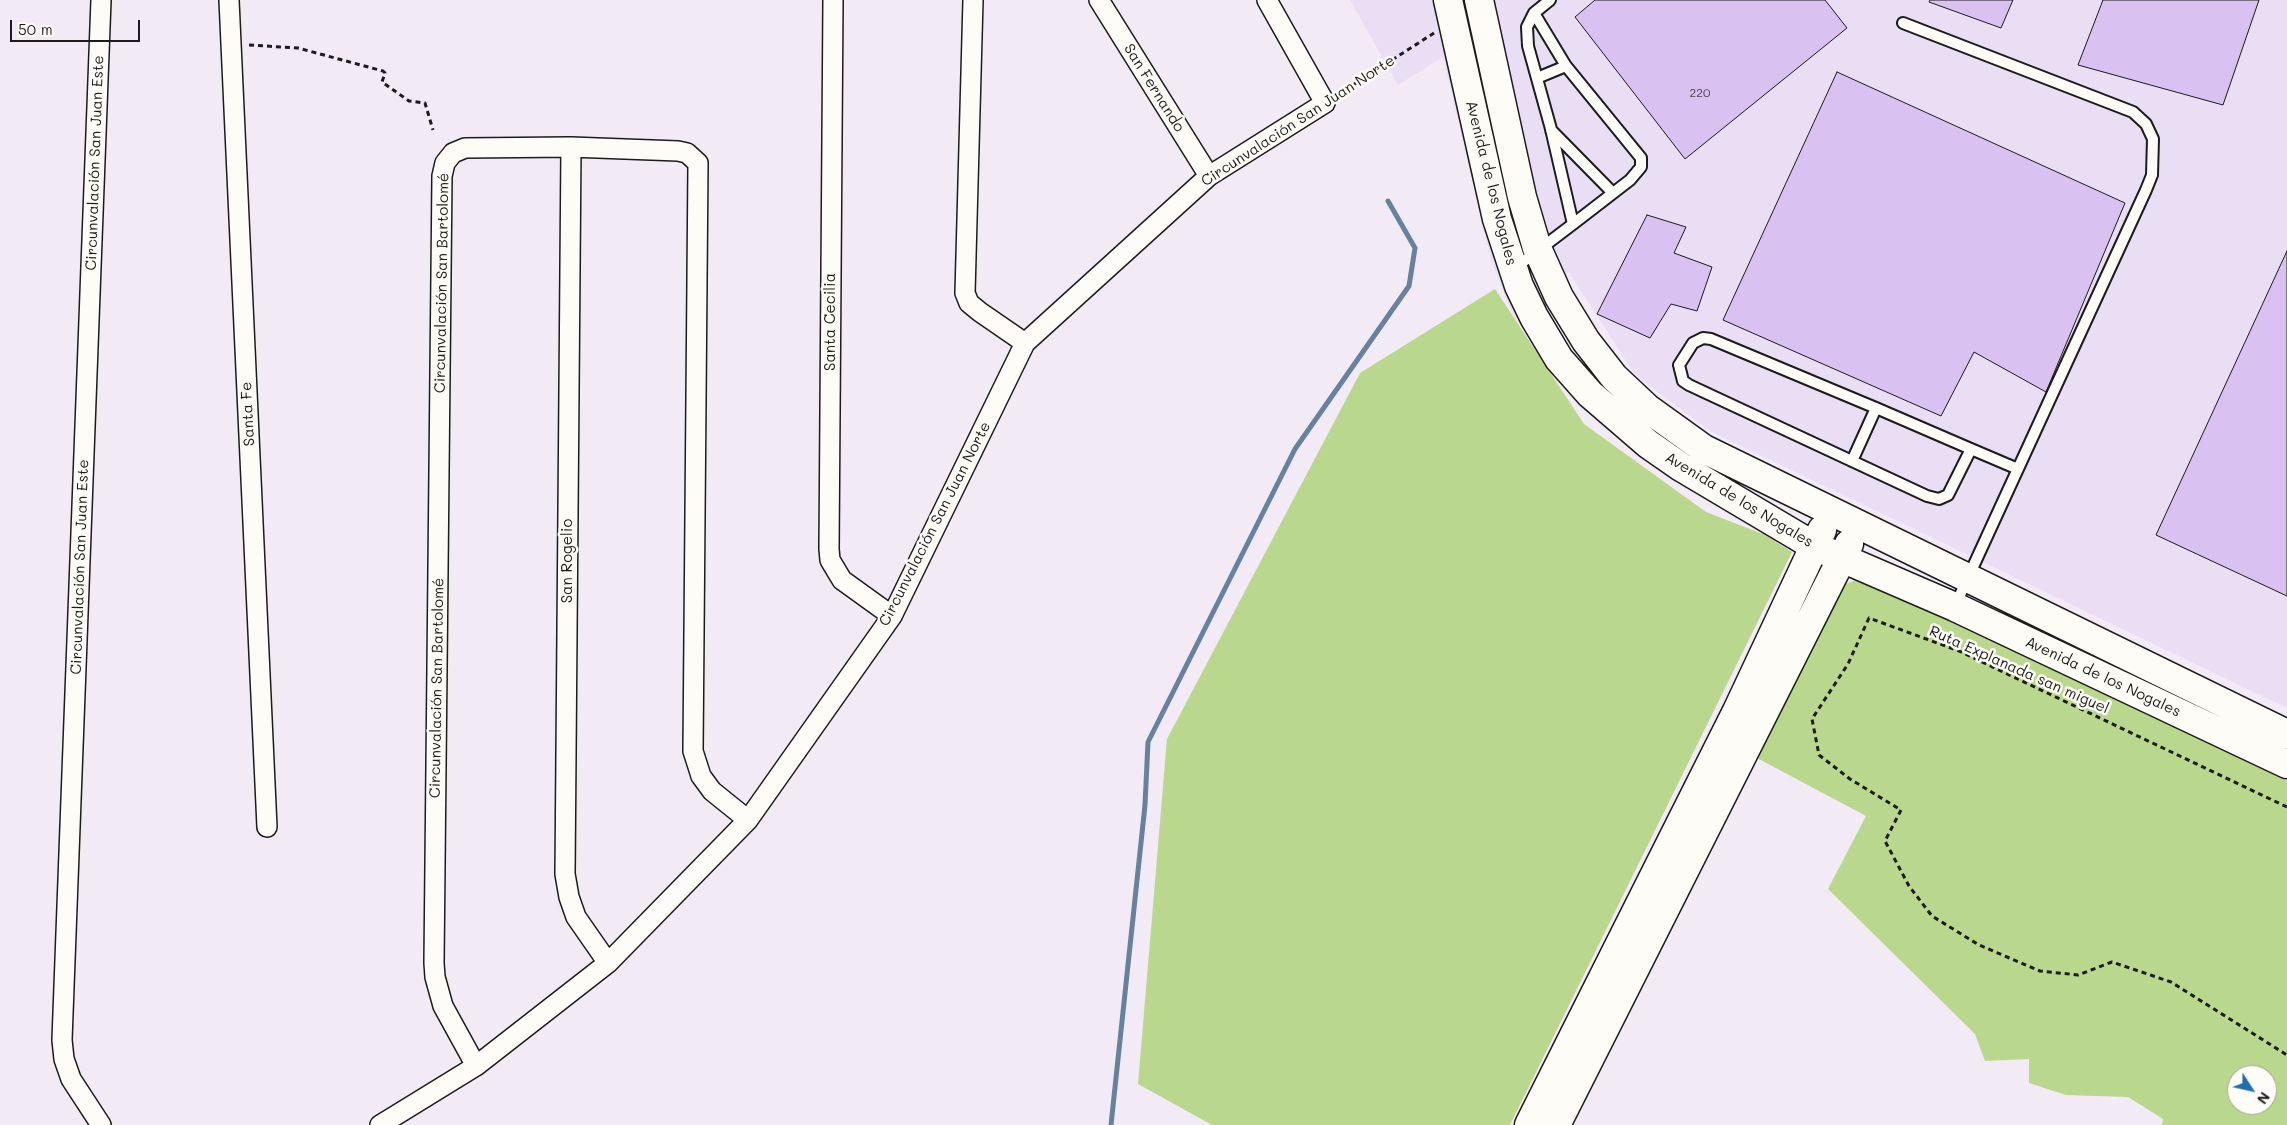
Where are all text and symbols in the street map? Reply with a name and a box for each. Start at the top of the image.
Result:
scale bar [12,10,142,42]
text: 50 m [18,19,53,39]
street label: San Fernando [1120,41,1188,135]
street label: Circunvalación San Juan Norte [1198,52,1398,190]
street label: Circunvalación San Juan Este [82,55,108,271]
house number: 220 [1690,86,1710,100]
street label: Avenida de los Nogales [1462,99,1520,267]
street label: Circunvalación San Bartolomé [431,173,453,393]
street label: Santa Cecilia [821,273,839,371]
street label: Santa Fe [237,381,259,447]
street label: Circunvalación San Juan Norte [875,419,995,629]
street label: Avenida de los Nogales [1662,449,1816,551]
street label: Circunvalación San Juan Este [67,459,93,675]
street label: San Rogelio [558,519,576,603]
street label: Circunvalación San Bartolomé [426,578,448,798]
street label: Ruta Explanada san miguel [1926,622,2112,718]
street label: Avenida de los Nogales [2022,633,2184,721]
north arrow [2227,1065,2277,1115]
text: N [2253,1089,2275,1108]

